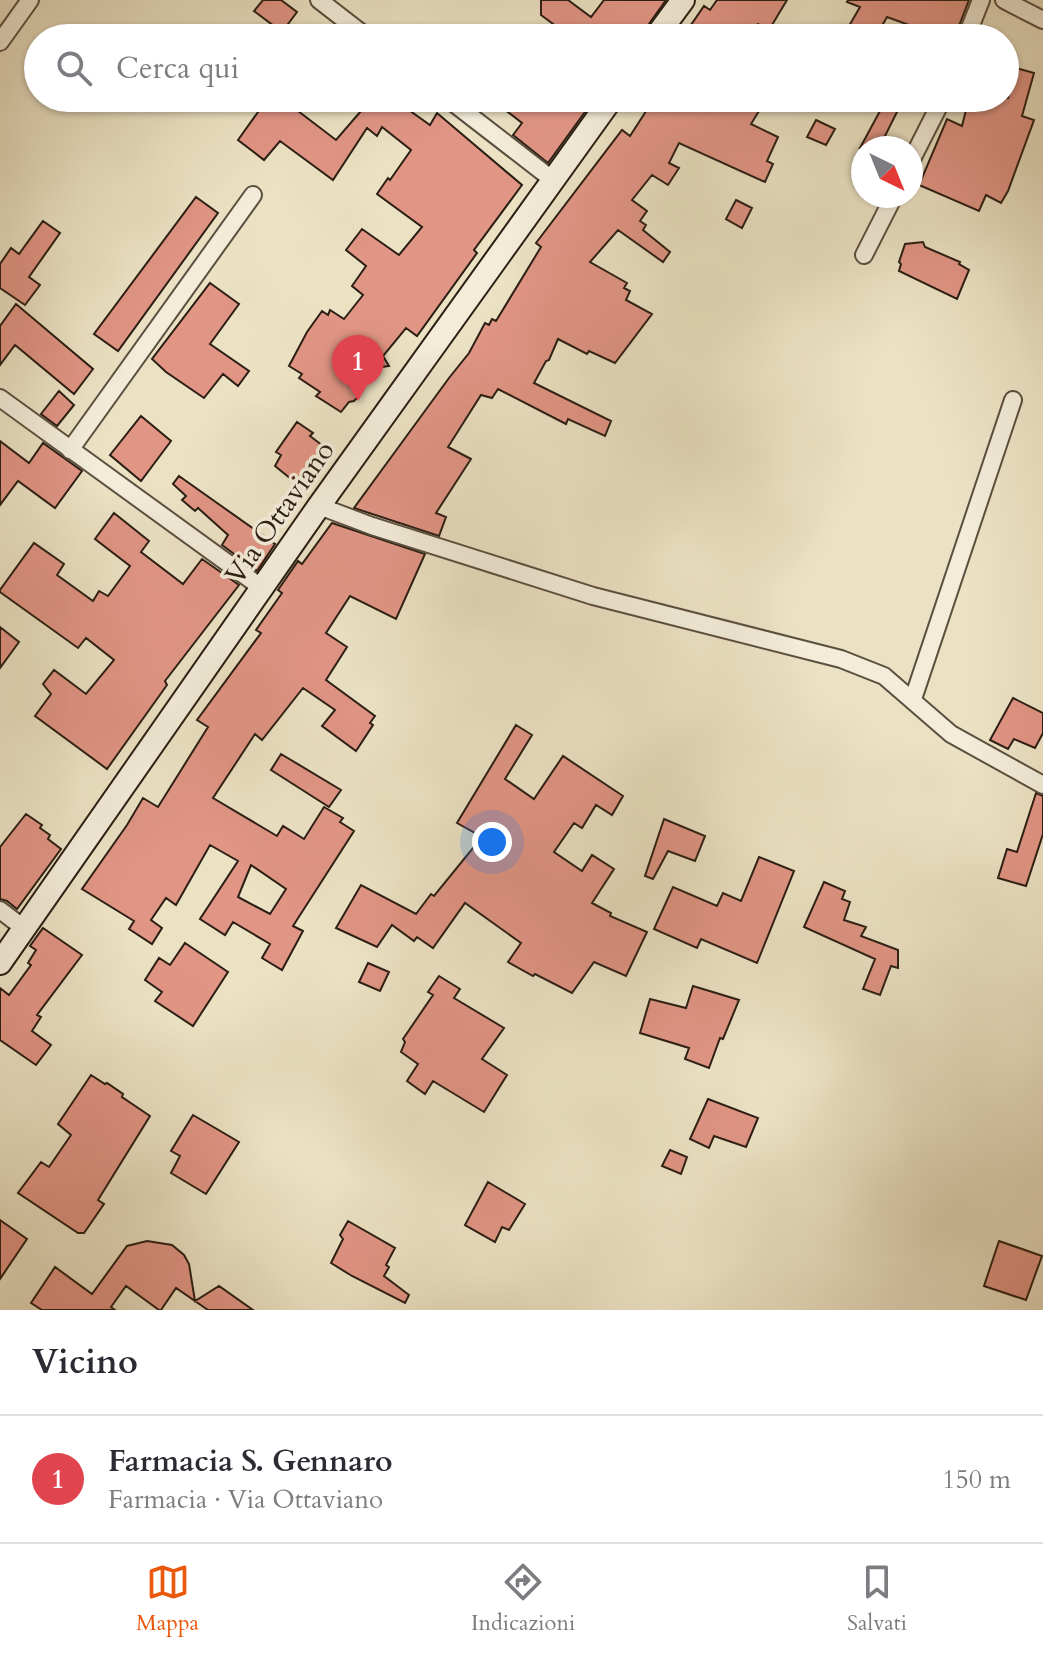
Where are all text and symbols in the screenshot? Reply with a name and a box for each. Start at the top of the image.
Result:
search box [24,24,1019,112]
icon: search [52,46,96,90]
text: Cerca qui [116,48,239,89]
north arrow [851,136,923,208]
pin: 1 [332,335,384,401]
street label: Via Ottaviano [216,433,343,592]
your location [472,822,512,862]
text: Vicino [32,1339,138,1385]
text: Farmacia S. Gennaro [108,1441,392,1482]
text: 1 [51,1462,65,1497]
text: 150 m [942,1462,1011,1497]
text: Farmacia · Via Ottaviano [108,1482,383,1517]
tab: Mappa [136,1560,199,1638]
tab: Indicazioni [471,1560,575,1638]
tab: Salvati [847,1560,907,1638]

